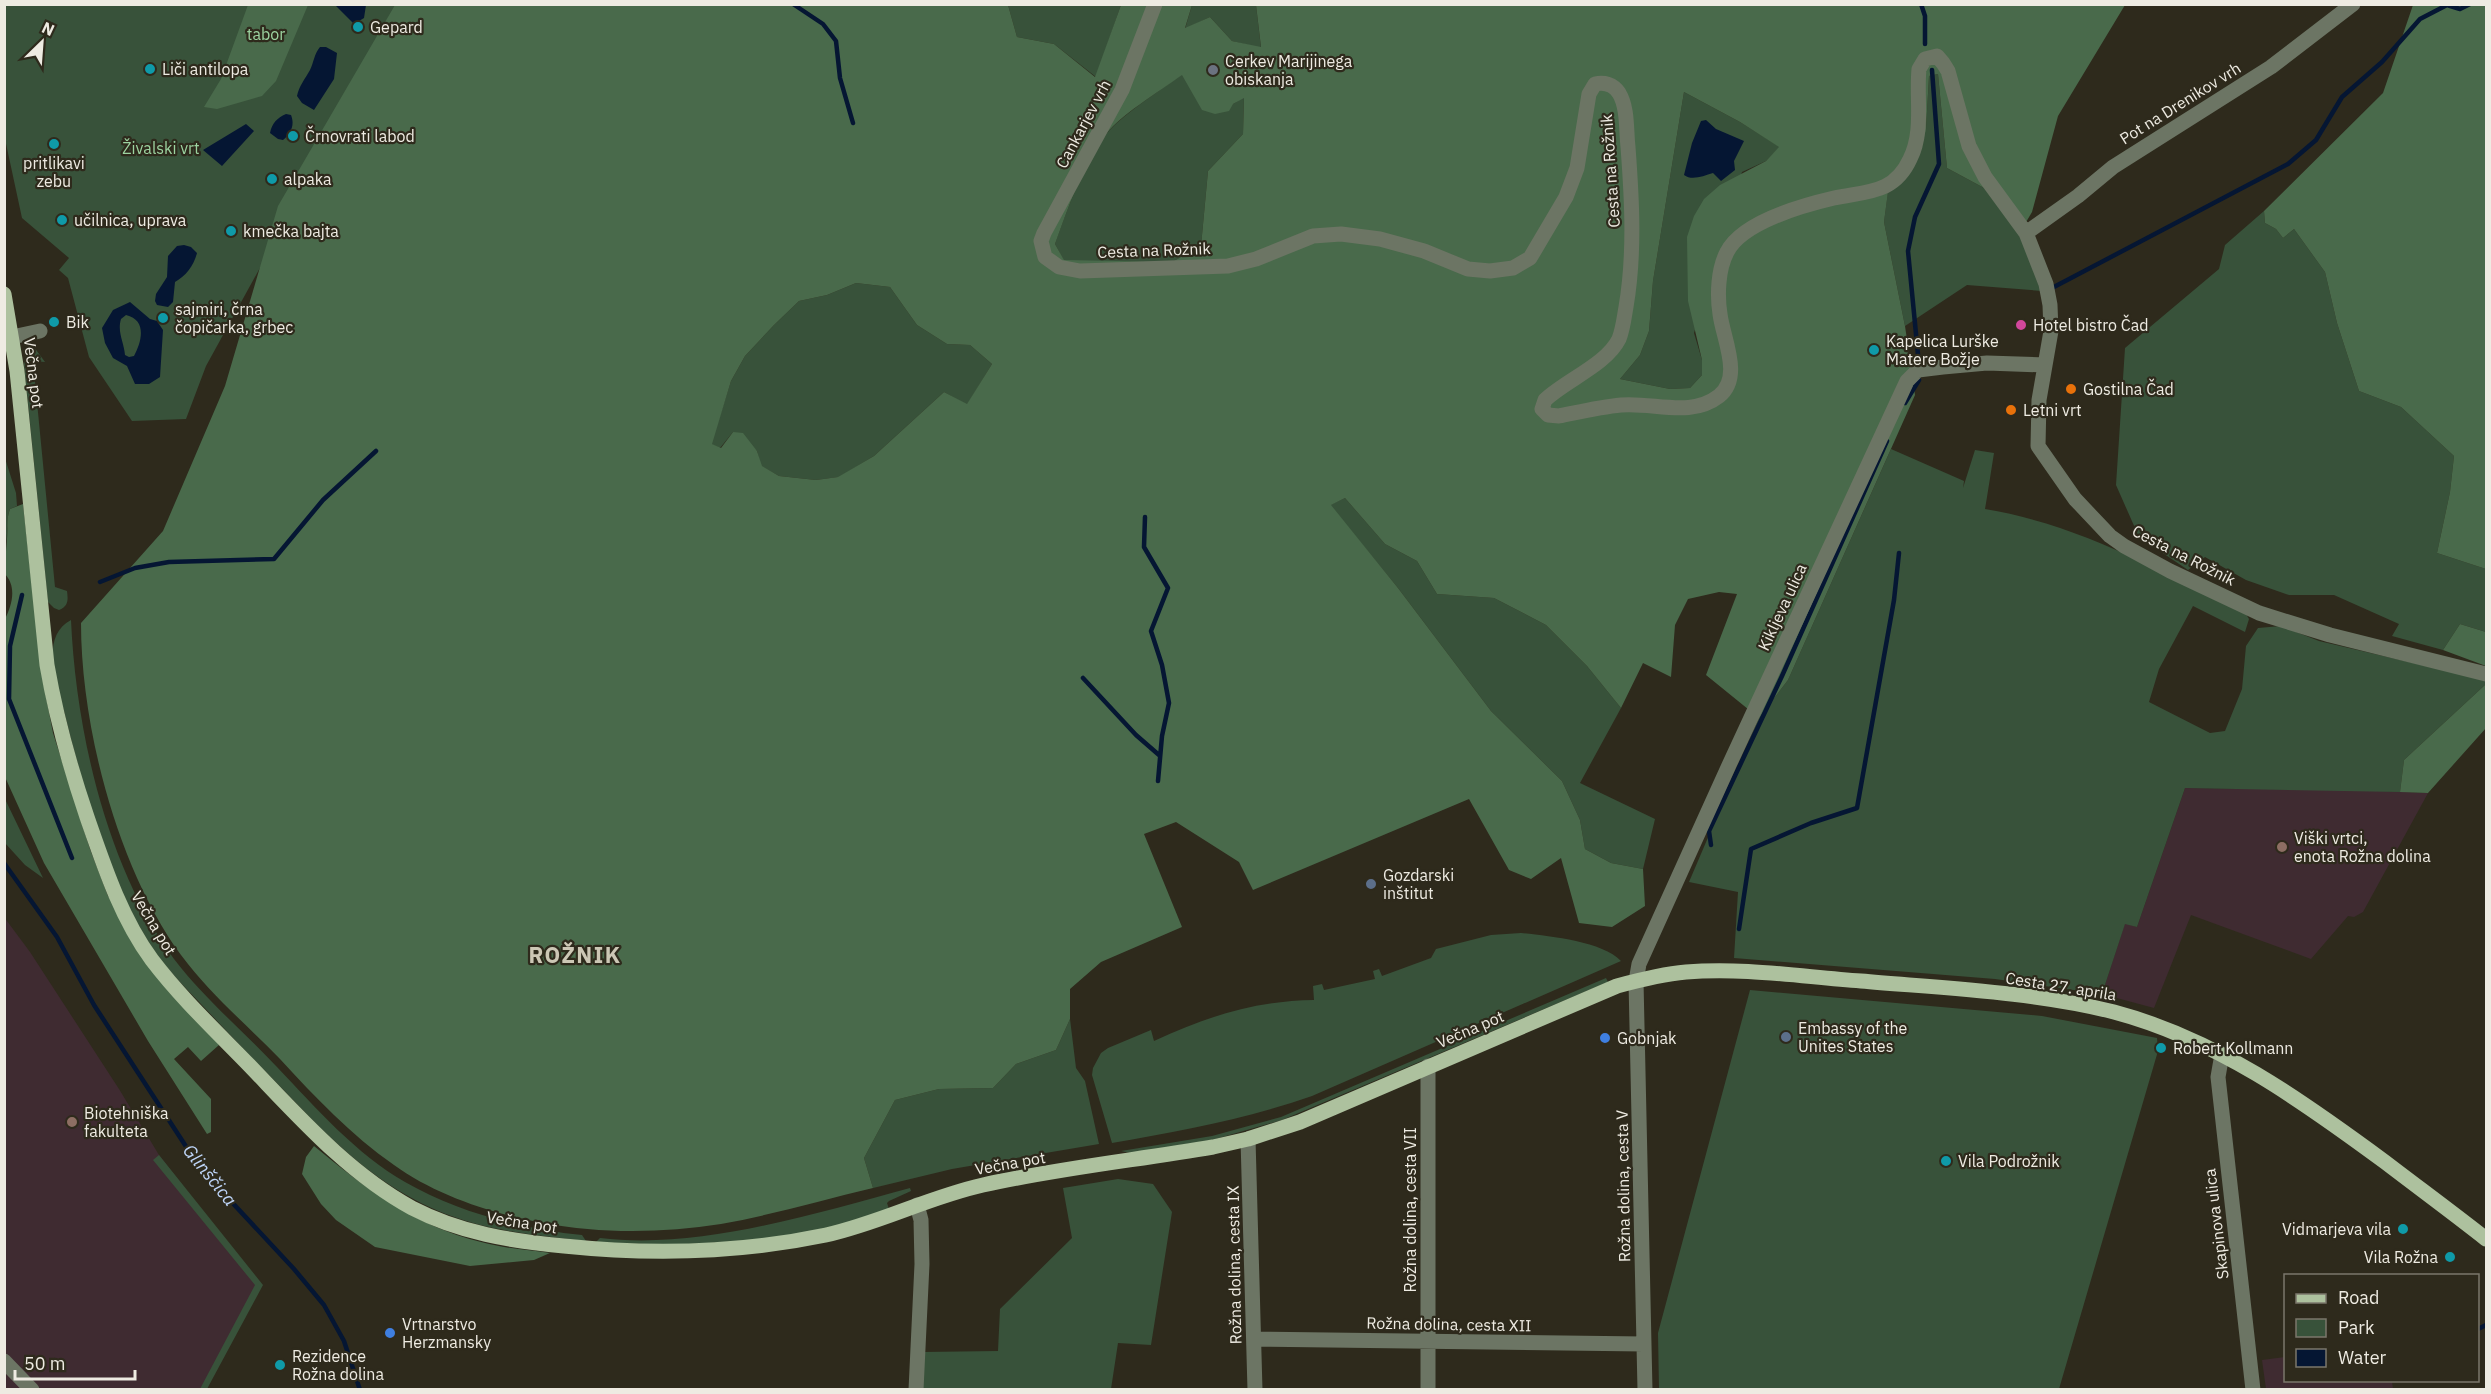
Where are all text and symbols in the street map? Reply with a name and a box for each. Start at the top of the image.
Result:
north arrow [12,12,72,72]
text: N [39,17,58,40]
place label: Gepard [370,17,423,37]
marker: Gepard [351,20,365,34]
park label: tabor [247,24,285,44]
place label: Cerkev Marijinega obiskanja [1225,51,1353,89]
street label: Pot na Drenikov vrh [2116,58,2244,148]
place label: Liči antilopa [162,59,249,79]
marker: Liči antilopa [143,62,157,76]
marker: Cerkev Marijinega obiskanja [1206,63,1220,77]
street label: Cankarjev vrh [1051,76,1115,172]
street label: Cesta na Rožnik [1596,113,1624,228]
place label: Črnovrati labod [305,125,415,146]
marker: Črnovrati labod [286,129,300,143]
marker: pritlikavi zebu [47,137,61,151]
park label: Živalski vrt [122,138,200,158]
place label: pritlikavi zebu [23,153,85,191]
place label: alpaka [284,169,332,189]
marker: alpaka [265,172,279,186]
place label: učilnica, uprava [74,210,187,230]
marker: učilnica, uprava [55,213,69,227]
place label: kmečka bajta [243,221,339,241]
marker: kmečka bajta [224,224,238,238]
street label: Cesta na Rožnik [1097,238,1212,262]
place label: sajmiri, črna čopičarka, grbec [175,299,293,337]
marker: sajmiri, črna čopičarka, grbec [156,311,170,325]
place label: Bik [66,312,89,332]
place label: Hotel bistro Čad [2033,314,2149,335]
marker: Bik [47,315,61,329]
marker: Hotel bistro Čad [2014,318,2028,332]
place label: Kapelica Lurške Matere Božje [1886,331,1999,369]
street label: Večna pot [20,336,48,410]
marker: Kapelica Lurške Matere Božje [1867,343,1881,357]
place label: Gostilna Čad [2083,378,2174,399]
marker: Gostilna Čad [2064,382,2078,396]
place label: Letni vrt [2023,400,2082,420]
marker: Letni vrt [2004,403,2018,417]
street label: Cesta na Rožnik [2129,520,2240,590]
street label: Kikljeva ulica [1753,560,1811,654]
place label: Viški vrtci, enota Rožna dolina [2294,828,2431,866]
marker: Viški vrtci, enota Rožna dolina [2275,840,2289,854]
place label: Gozdarski inštitut [1383,865,1454,903]
marker: Gozdarski inštitut [1364,877,1378,891]
street label: Večna pot [127,887,181,959]
district label: ROŽNIK [528,940,622,969]
street label: Cesta 27. aprila [2004,967,2118,1005]
street label: Večna pot [1433,1006,1507,1052]
place label: Embassy of the Unites States [1798,1018,1908,1056]
place label: Gobnjak [1617,1028,1677,1048]
marker: Embassy of the Unites States [1779,1030,1793,1044]
marker: Gobnjak [1598,1031,1612,1045]
place label: Robert Kollmann [2173,1038,2293,1058]
marker: Robert Kollmann [2154,1041,2168,1055]
place label: Biotehniška fakulteta [84,1103,169,1141]
street label: Rožna dolina, cesta V [1612,1109,1634,1262]
marker: Biotehniška fakulteta [65,1115,79,1129]
street label: Rožna dolina, cesta VII [1400,1127,1420,1293]
water label: Glinščica [178,1139,242,1211]
street label: Večna pot [973,1147,1047,1179]
place label: Vila Podrožnik [1958,1151,2060,1171]
marker: Vila Podrožnik [1939,1154,1953,1168]
street label: Skapinova ulica [2199,1167,2233,1281]
street label: Rožna dolina, cesta IX [1223,1185,1245,1345]
street label: Večna pot [485,1207,559,1237]
place label: Vidmarjeva vila [2282,1219,2391,1239]
marker: Vidmarjeva vila [2396,1222,2410,1236]
place label: Vila Rožna [2364,1247,2438,1267]
marker: Vila Rožna [2443,1250,2457,1264]
legend [2284,1274,2479,1382]
text: Road [2338,1286,2379,1309]
street label: Rožna dolina, cesta XII [1366,1313,1532,1335]
place label: Vrtnarstvo Herzmansky [402,1314,491,1352]
text: Park [2338,1316,2375,1339]
marker: Vrtnarstvo Herzmansky [383,1326,397,1340]
scale bar [15,1343,135,1381]
place label: Rezidence Rožna dolina [292,1346,384,1384]
text: Water [2338,1346,2387,1369]
text: 50 m [24,1352,66,1375]
marker: Rezidence Rožna dolina [273,1358,287,1372]

